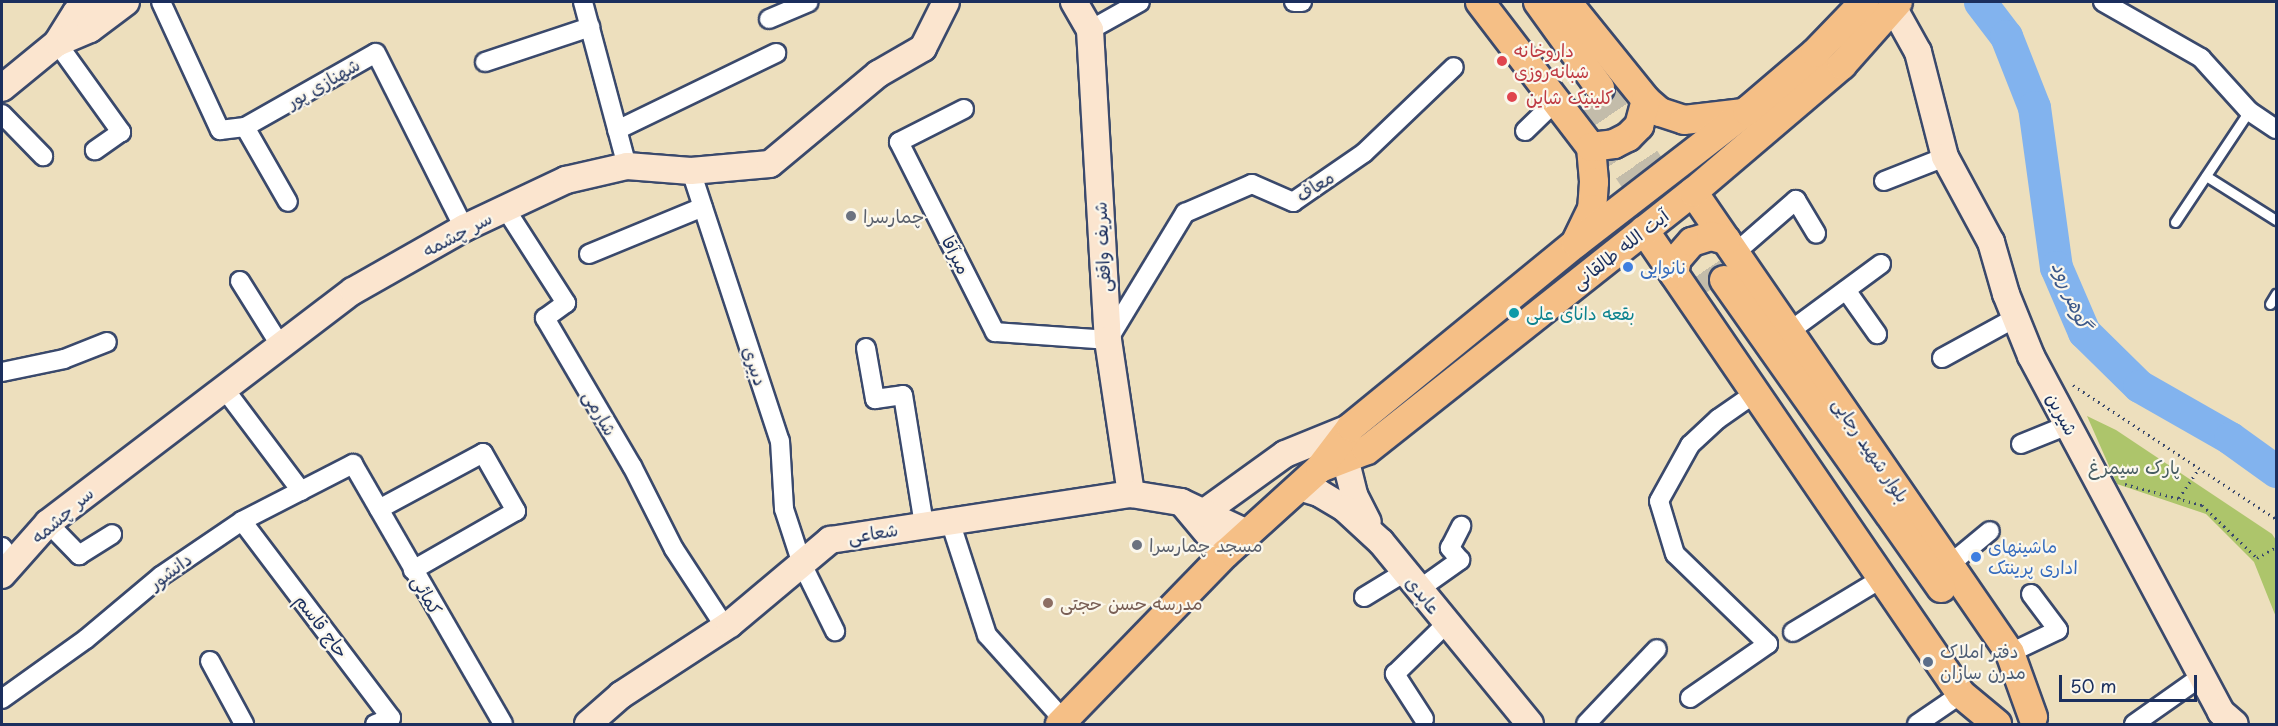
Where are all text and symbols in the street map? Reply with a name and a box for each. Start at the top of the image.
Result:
place label: داروخانه شبانه‌روزی [1514,40,1589,82]
street label: شهنازی پور [282,53,364,113]
marker: داروخانه شبانه‌روزی [1495,54,1509,68]
place label: کلینیک شاین [1526,86,1613,108]
marker: کلینیک شاین [1503,88,1521,106]
street label: معاف [1292,166,1338,206]
street label: شریف واقفی [1089,201,1115,293]
street label: آیت الله طالقانی [1567,204,1673,294]
place label: چمارسرا [863,205,924,227]
street label: سر چشمه [419,207,495,261]
marker: چمارسرا [844,209,858,223]
street label: میرآقا [937,232,975,278]
place label: نانوایی [1640,256,1687,278]
water label: گوهر رود [2047,258,2097,332]
marker: نانوایی [1621,260,1635,274]
place label: بقعه دانای علی [1526,302,1635,324]
marker: بقعه دانای علی [1507,306,1521,320]
street label: دبیری [739,344,771,388]
street label: شارمی [578,386,622,440]
street label: شیرین [2042,389,2082,439]
street label: بلوار شهید رجایی [1828,394,1914,506]
park label: پارک سیمرغ [2088,456,2180,478]
street label: سر چشمه [26,482,98,548]
street label: شعاعی [846,518,900,548]
place label: مسجد چمارسرا [1149,534,1262,556]
place label: ماشینهای اداری پرینتک [1988,536,2078,578]
marker: مسجد چمارسرا [1130,538,1144,552]
street label: دانشور [144,548,196,594]
marker: ماشینهای اداری پرینتک [1969,550,1983,564]
street label: کمائی [407,572,447,618]
street label: عابدی [1401,572,1445,618]
street label: حاج قاسم [291,590,353,662]
place label: مدرسه حسن حجتی [1060,592,1203,614]
marker: مدرسه حسن حجتی [1041,596,1055,610]
place label: دفتر املاک مدرن سازان [1940,641,2026,684]
marker: دفتر املاک مدرن سازان [1921,655,1935,669]
scale bar [2062,663,2200,701]
text: 50 m [2070,672,2117,699]

